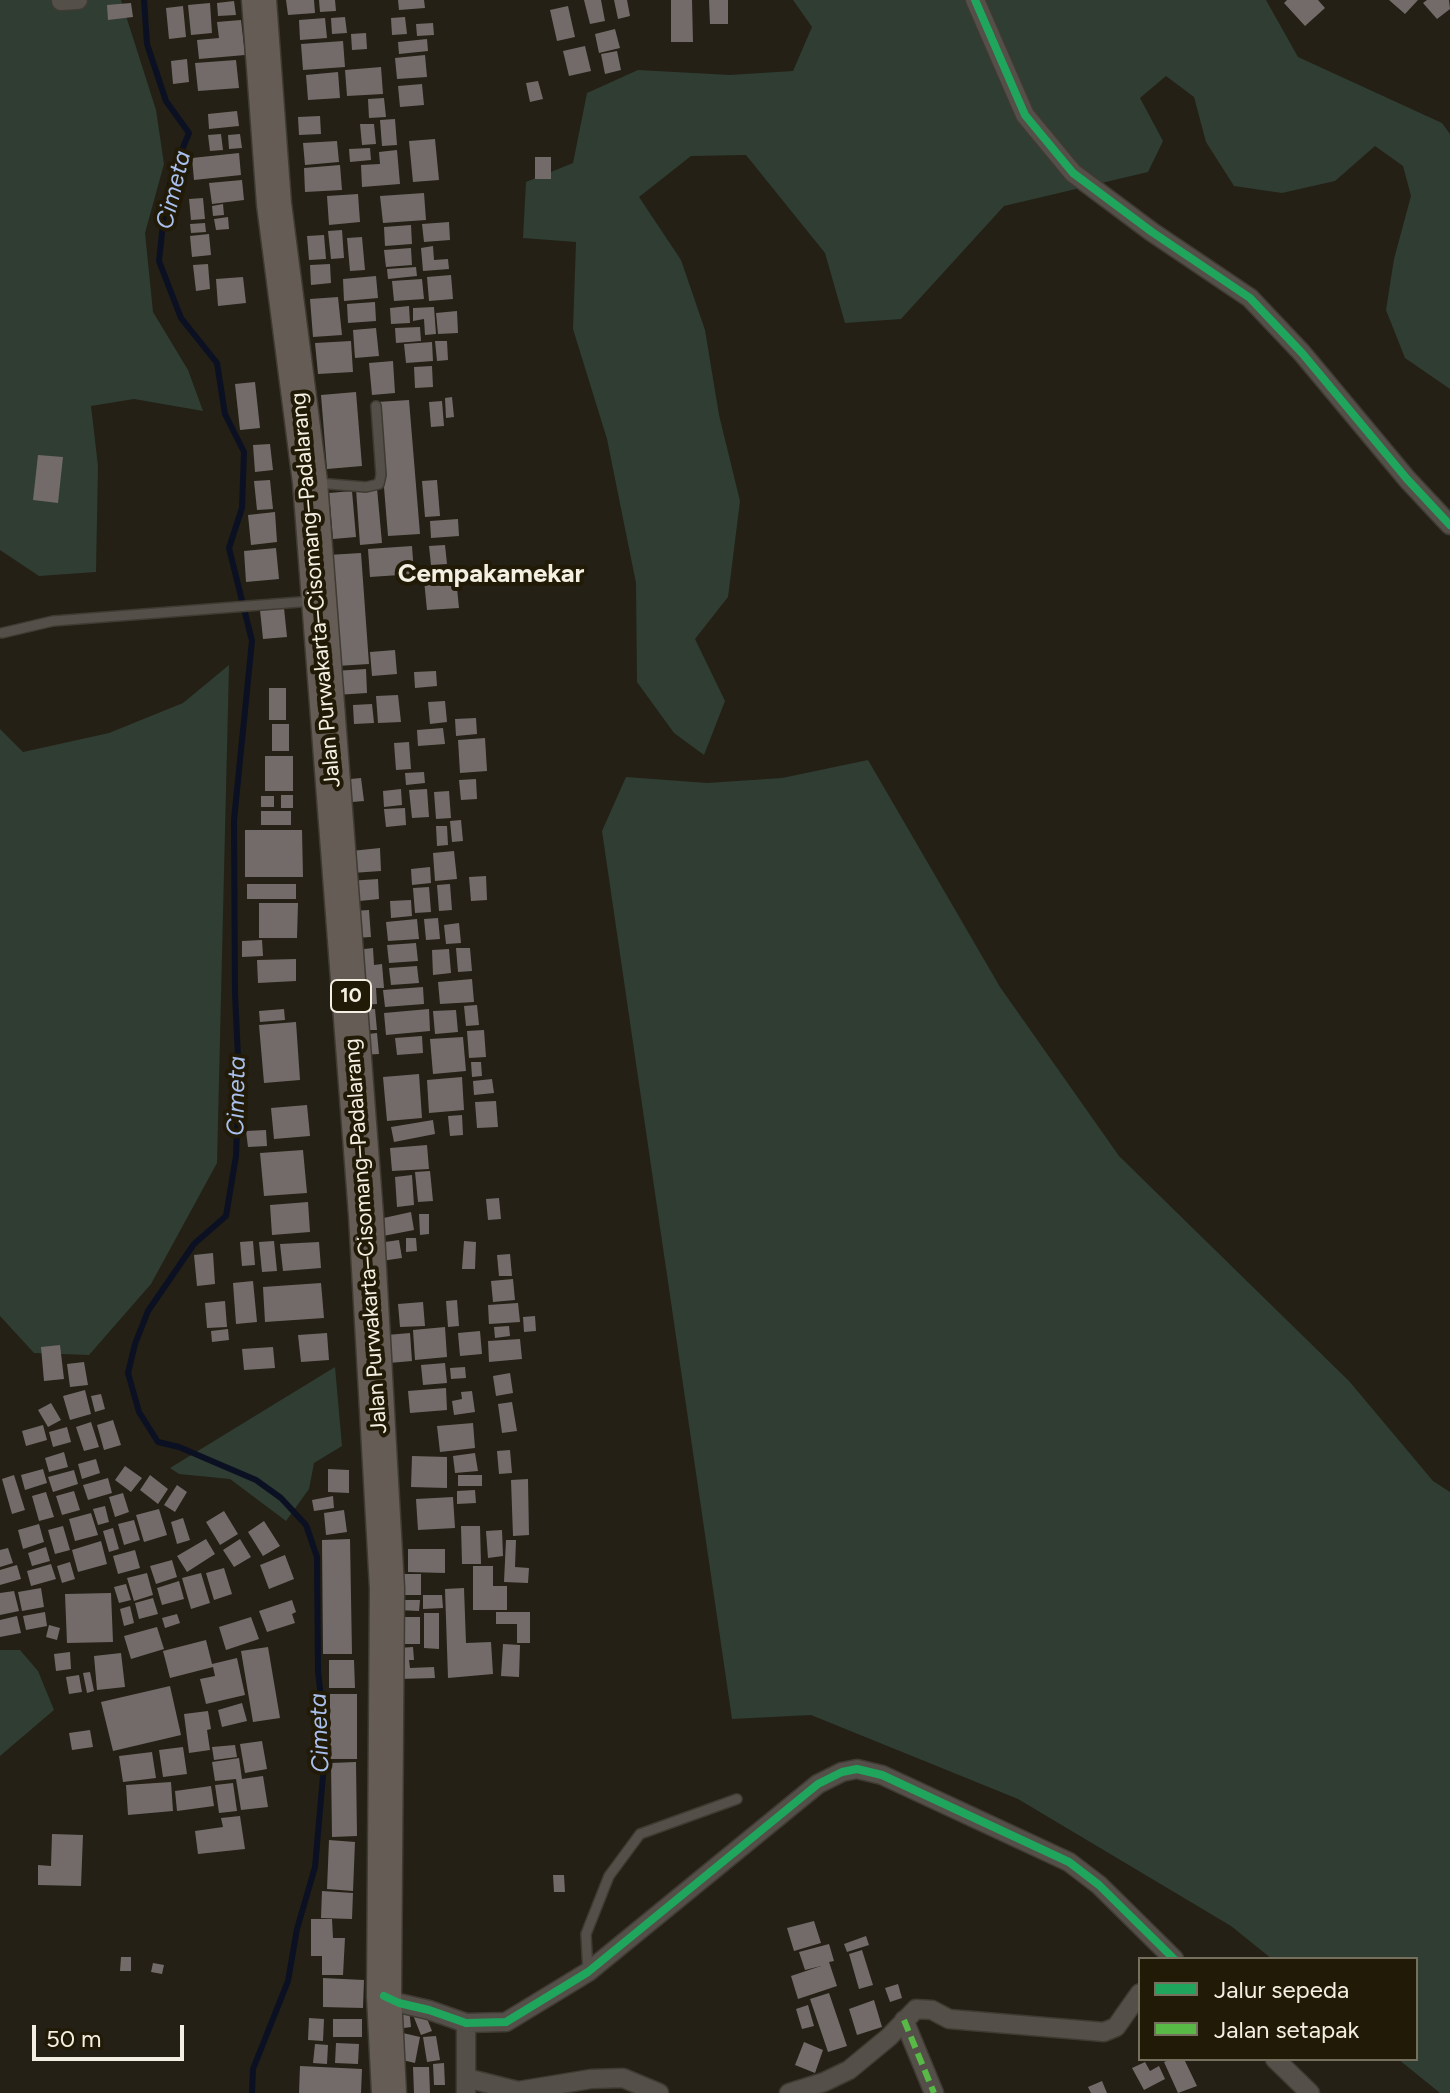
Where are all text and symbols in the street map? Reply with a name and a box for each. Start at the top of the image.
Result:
water label: Cimeta [150,148,198,232]
street label: Jalan Purwakarta–Cisomang–Padalarang [286,391,346,789]
district label: Cempakamekar [398,558,584,590]
road number: 10 [331,980,371,1012]
street label: Jalan Purwakarta–Cisomang–Padalarang [339,1037,393,1435]
water label: Cimeta [222,1056,252,1136]
water label: Cimeta [304,1693,336,1773]
legend [1138,1957,1418,2061]
text: Jalur sepeda [1214,1975,1349,2004]
scale bar [36,2009,188,2059]
text: Jalan setapak [1214,2015,1359,2044]
text: 50 m [46,2024,102,2053]

